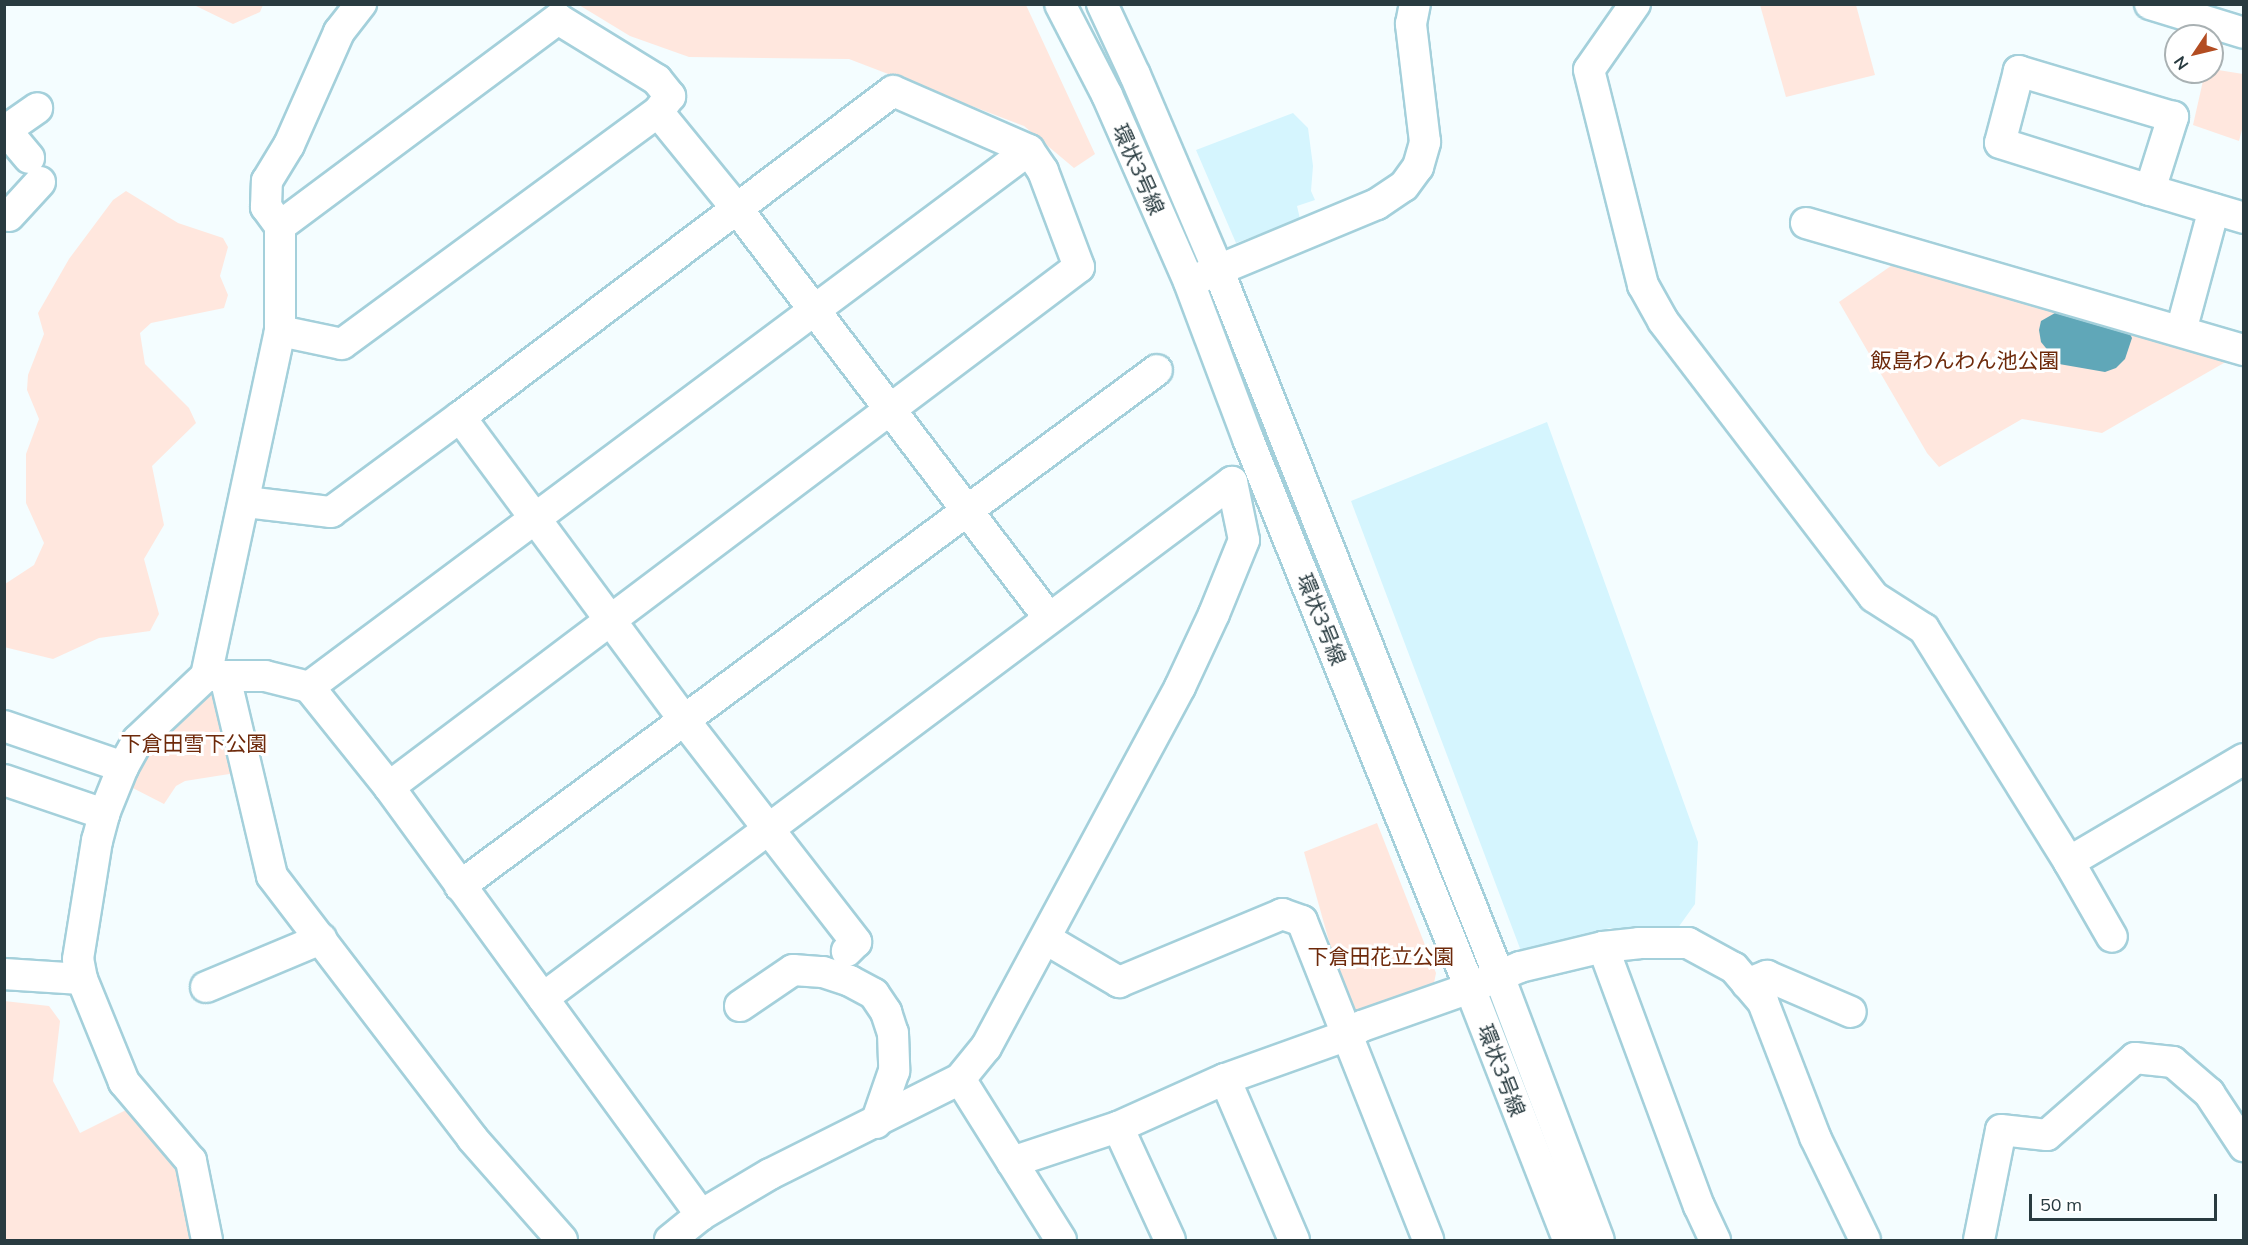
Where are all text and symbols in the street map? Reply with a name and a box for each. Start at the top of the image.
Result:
north arrow [2164,24,2224,84]
text: N [2169,52,2193,74]
street label: 環状3号線 [1108,120,1170,218]
park label: 飯島わんわん池公園 [1871,347,2059,373]
street label: 環状3号線 [1292,569,1352,669]
park label: 下倉田雪下公園 [121,730,267,756]
park label: 下倉田花立公園 [1308,943,1454,969]
street label: 環状3号線 [1473,1020,1531,1120]
scale bar [2032,1182,2220,1220]
text: 50 m [2040,1193,2082,1216]

